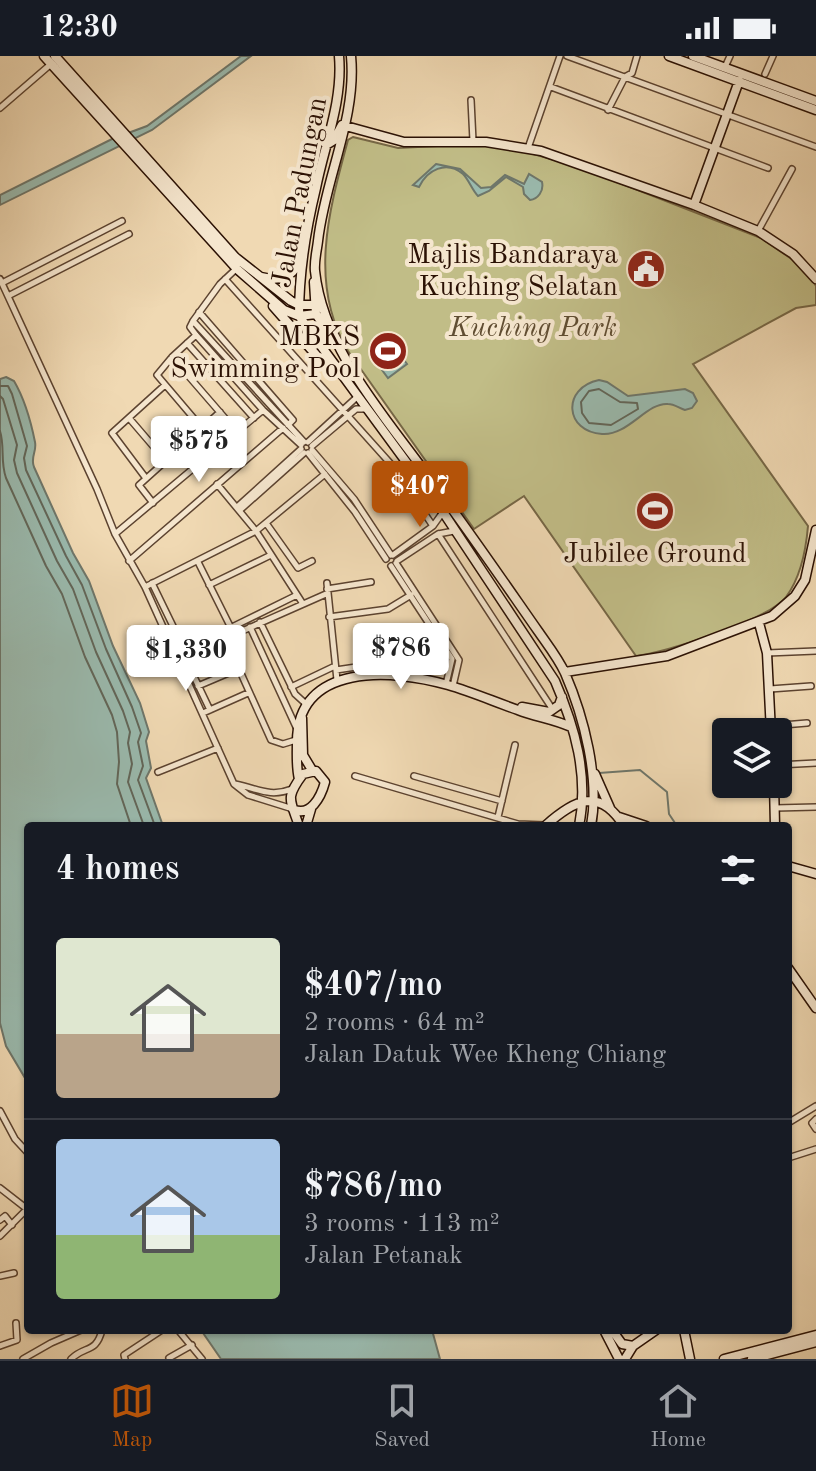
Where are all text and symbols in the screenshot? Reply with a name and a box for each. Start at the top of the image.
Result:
text: 12:30 [40,13,118,43]
street label: Jalan Padungan [269,95,333,290]
place label: Majlis Bandaraya Kuching Selatan [407,242,618,302]
public building icon: Majlis Bandaraya Kuching Selatan [625,248,667,290]
park label: Kuching Park [448,315,617,343]
place label: MBKS Swimming Pool [170,324,360,384]
sports icon: MBKS Swimming Pool [367,330,409,372]
pin: $575 [152,416,246,484]
text: $575 [169,429,229,455]
pin: $407 [373,461,467,529]
text: $407 [390,474,450,500]
sports icon: Jubilee Ground [634,490,676,532]
place label: Jubilee Ground [563,541,747,569]
pin: $786 [354,623,448,691]
pin: $1,330 [121,625,251,693]
text: $786 [371,636,431,662]
text: $1,330 [145,638,227,664]
map controls [712,718,792,798]
button: layers [712,718,792,798]
icon: filters [716,848,760,892]
text: 4 homes [56,853,179,887]
text: $407/mo [304,969,443,1003]
icon: home [120,970,216,1066]
text: 2 rooms · 64 m² [304,1010,485,1036]
text: Jalan Datuk Wee Kheng Chiang [304,1042,666,1068]
text: $786/mo [304,1170,443,1204]
icon: home [120,1171,216,1267]
text: 3 rooms · 113 m² [304,1211,500,1237]
text: Jalan Petanak [304,1243,463,1269]
tab: Map [110,1379,154,1454]
tab: Saved [374,1379,430,1454]
tab: Home [650,1379,706,1454]

